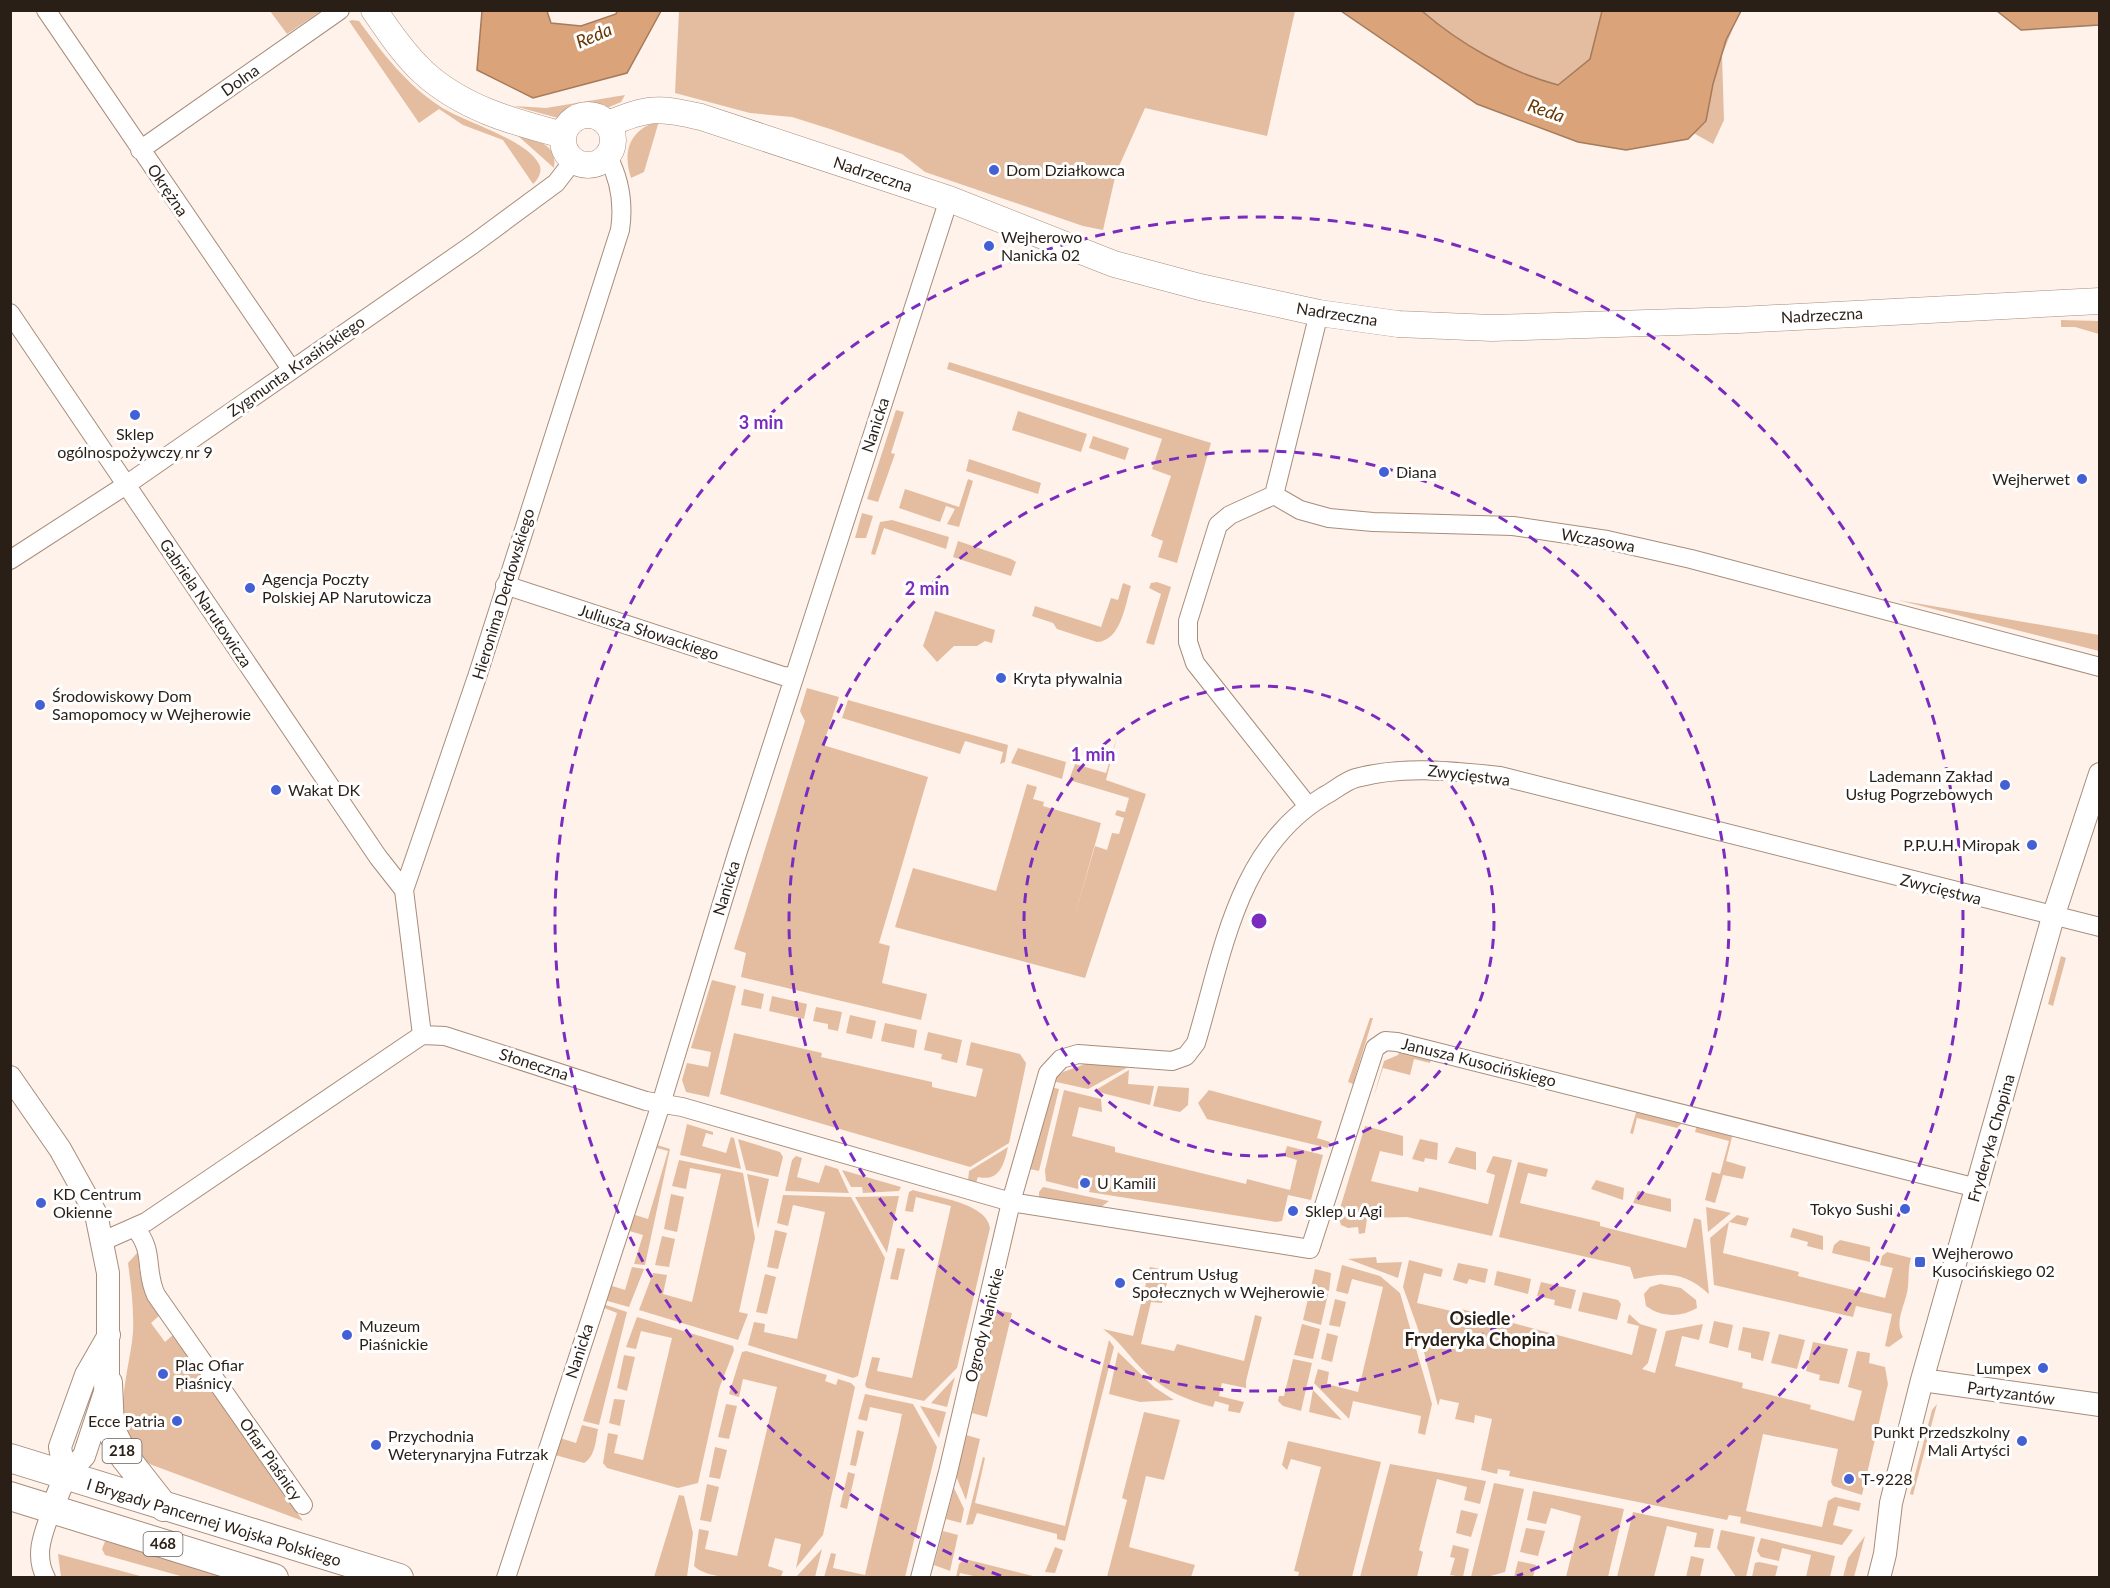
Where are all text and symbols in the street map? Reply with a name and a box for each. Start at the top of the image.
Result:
water label: Reda [572,18,615,52]
street label: Dolna [217,60,262,99]
water label: Reda [1525,94,1568,127]
street label: Nadrzeczna [831,152,915,195]
street label: Okrężna [144,160,193,219]
place label: Dom Działkowca [1006,160,1125,179]
marker: Dom Działkowca [987,163,1001,177]
place label: Wejherowo Nanicka 02 [1001,227,1082,264]
marker: Wejherowo Nanicka 02 [982,239,996,253]
street label: Nadrzeczna [1295,298,1379,329]
street label: Nadrzeczna [1781,303,1863,326]
street label: Zygmunta Krasińskiego [224,311,368,420]
street label: Nanicka [857,395,892,455]
marker: Sklep ogólnospożywczy nr 9 [128,408,142,422]
text: 3 min [739,411,783,433]
place label: Sklep ogólnospożywczy nr 9 [57,424,213,461]
place label: Diana [1396,462,1437,481]
marker: Diana [1377,465,1391,479]
place label: Wejherwet [1992,469,2070,488]
marker: Wejherwet [2075,472,2089,486]
street label: Hieronima Derdowskiego [467,506,538,682]
street label: Wczasowa [1560,524,1637,555]
street label: Gabriela Narutowicza [156,535,257,671]
place label: Agencja Poczty Polskiej AP Narutowicza [262,569,431,606]
text: 2 min [905,577,949,599]
marker: Agencja Poczty Polskiej AP Narutowicza [243,581,257,595]
street label: Juliusza Słowackiego [577,600,722,663]
place label: Kryta pływalnia [1013,668,1123,687]
marker: Kryta pływalnia [994,671,1008,685]
place label: Środowiskowy Dom Samopomocy w Wejherowie [52,686,251,723]
marker: Środowiskowy Dom Samopomocy w Wejherowie [33,698,47,712]
text: 1 min [1071,743,1115,765]
street label: Zwycięstwa [1427,760,1511,789]
place label: Lademann Zakład Usług Pogrzebowych [1845,766,1993,803]
marker: Lademann Zakład Usług Pogrzebowych [1998,778,2012,792]
place label: Wakat DK [288,780,361,799]
marker: Wakat DK [269,783,283,797]
place label: P.P.U.H. Miropak [1903,835,2021,854]
marker: P.P.U.H. Miropak [2025,838,2039,852]
street label: Nanicka [708,858,743,918]
street label: Zwycięstwa [1899,869,1984,908]
centre of rings [1249,911,1269,931]
street label: Janusza Kusocińskiego [1400,1033,1558,1090]
street label: Słoneczna [497,1043,571,1084]
street label: Fryderyka Chopina [1963,1072,2018,1204]
place label: U Kamili [1097,1173,1156,1192]
marker: U Kamili [1078,1176,1092,1190]
place label: KD Centrum Okienne [53,1184,141,1221]
marker: KD Centrum Okienne [34,1196,48,1210]
place label: Tokyo Sushi [1810,1199,1893,1218]
place label: Sklep u Agi [1305,1201,1382,1220]
marker: Tokyo Sushi [1898,1202,1912,1216]
marker: Sklep u Agi [1286,1204,1300,1218]
place label: Wejherowo Kusocińskiego 02 [1932,1243,2055,1280]
marker: Wejherowo Kusocińskiego 02 [1913,1255,1927,1269]
place label: Centrum Usług Społecznych w Wejherowie [1132,1264,1325,1301]
street label: Ogrody Nanickie [960,1266,1007,1384]
marker: Centrum Usług Społecznych w Wejherowie [1113,1276,1127,1290]
district label: Osiedle Fryderyka Chopina [1404,1307,1556,1350]
place label: Muzeum Piaśnickie [359,1316,428,1353]
street label: Nanicka [561,1321,596,1381]
marker: Muzeum Piaśnickie [340,1328,354,1342]
place label: Plac Ofiar Piaśnicy [175,1355,244,1392]
place label: Lumpex [1976,1358,2031,1377]
marker: Lumpex [2036,1361,2050,1375]
marker: Plac Ofiar Piaśnicy [156,1367,170,1381]
street label: Partyzantów [1966,1377,2057,1408]
place label: Ecce Patria [88,1411,165,1430]
marker: Ecce Patria [170,1414,184,1428]
street label: Ofiar Piaśnicy [236,1414,307,1504]
place label: Punkt Przedszkolny Mali Artyści [1873,1422,2011,1459]
place label: Przychodnia Weterynaryjna Futrzak [388,1426,549,1463]
marker: Punkt Przedszkolny Mali Artyści [2015,1434,2029,1448]
marker: Przychodnia Weterynaryjna Futrzak [369,1438,383,1452]
road number: 218 [102,1439,142,1463]
place label: T-9228 [1861,1469,1913,1488]
marker: T-9228 [1842,1472,1856,1486]
street label: I Brygady Pancernej Wojska Polskiego [85,1474,344,1569]
road number: 468 [144,1532,182,1556]

